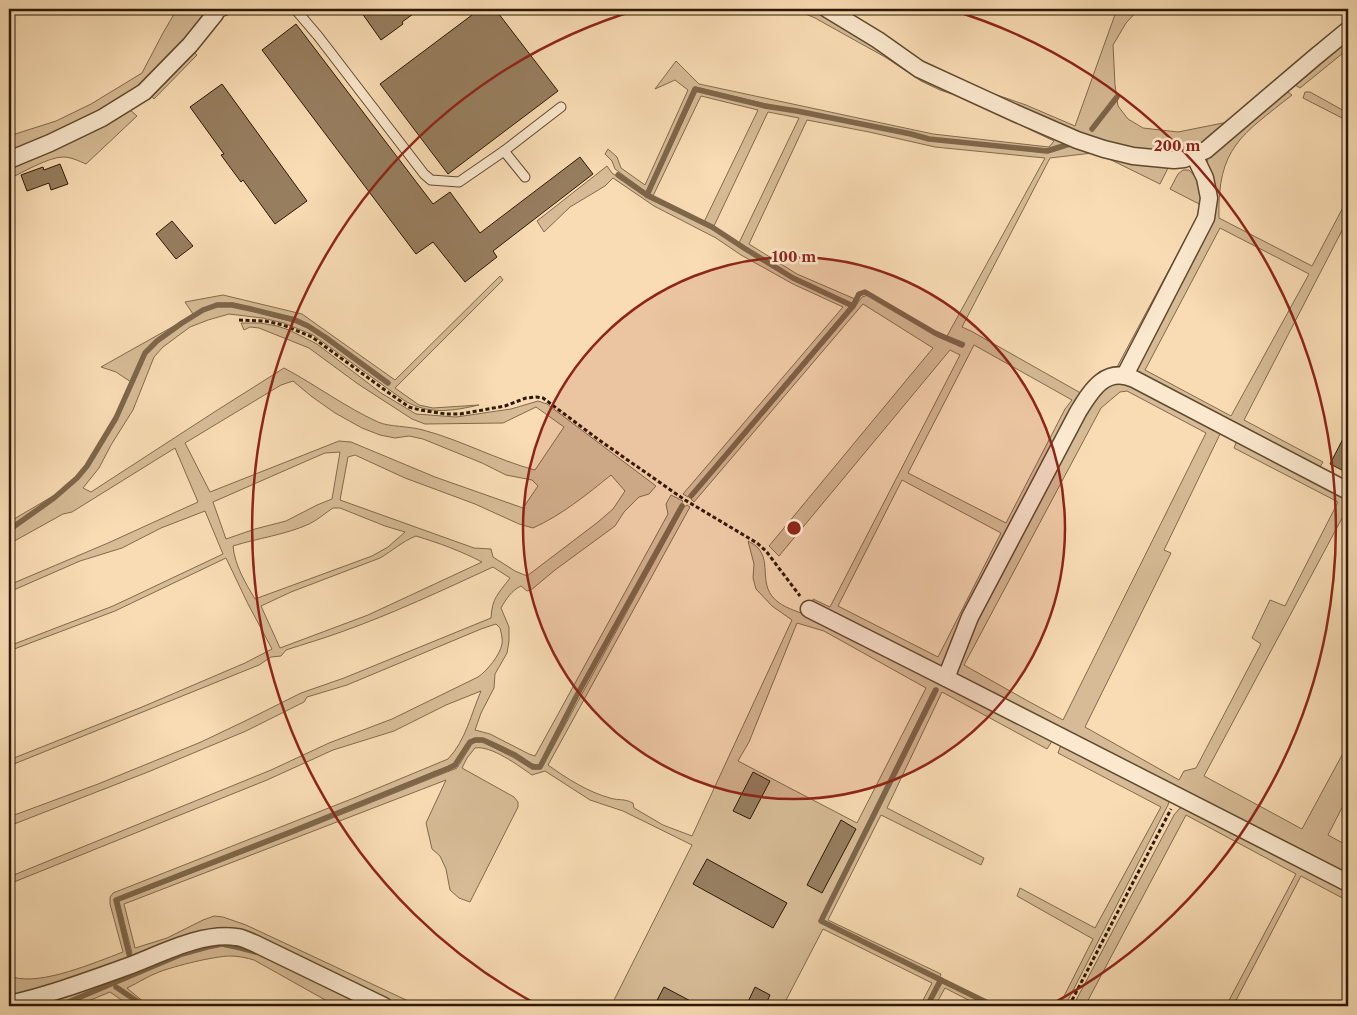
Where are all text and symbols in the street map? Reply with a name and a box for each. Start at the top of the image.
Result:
text: 200 m [1154,136,1200,155]
text: 100 m [772,247,816,266]
centre of rings [785,519,803,537]

